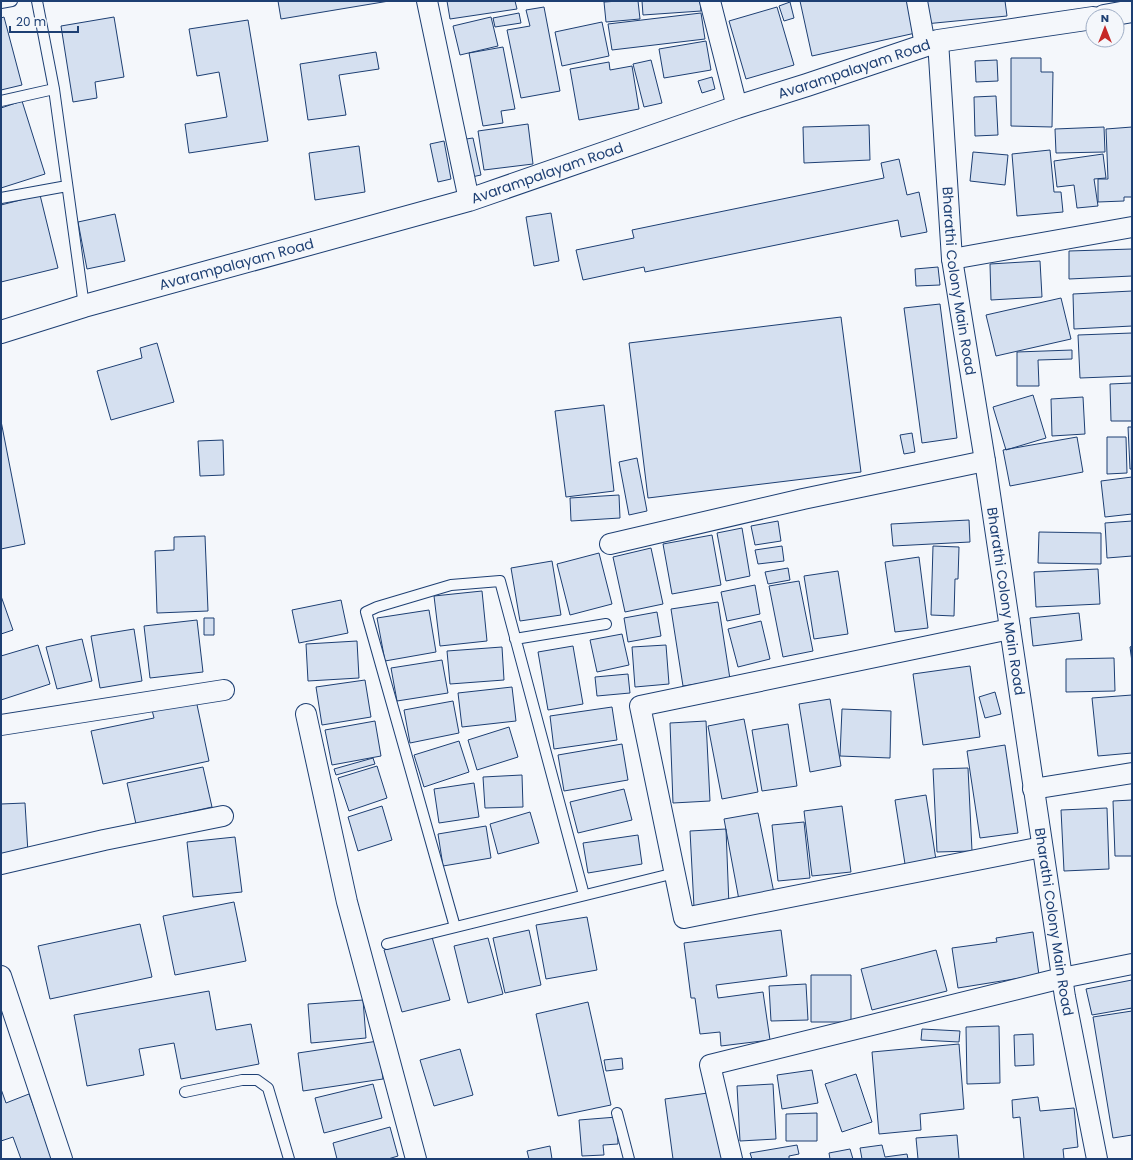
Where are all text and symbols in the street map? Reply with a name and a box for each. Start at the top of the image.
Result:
scale bar [10,8,78,34]
north arrow [1085,8,1125,48]
text: N [1101,10,1109,26]
text: 20 m [16,13,46,30]
street label: Avarampalayam Road [775,34,933,104]
street label: Avarampalayam Road [468,137,626,209]
street label: Bharathi Colony Main Road [937,186,981,377]
street label: Avarampalayam Road [157,233,316,295]
street label: Bharathi Colony Main Road [982,506,1030,697]
street label: Bharathi Colony Main Road [1030,826,1078,1017]

